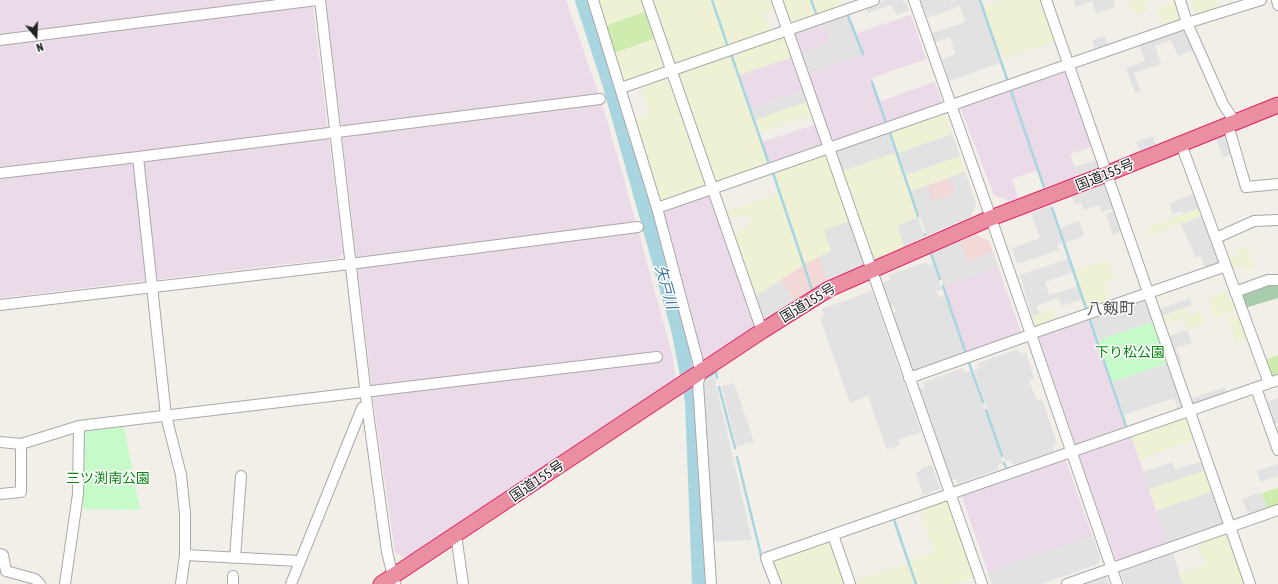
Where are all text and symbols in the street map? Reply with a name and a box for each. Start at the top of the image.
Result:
north arrow [16,16,56,56]
text: N [35,41,45,54]
street label: 国道155号 [1073,156,1137,194]
water label: 矢戸川 [651,263,681,311]
street label: 国道155号 [777,280,839,326]
district label: 八剱町 [1087,299,1135,319]
park label: 下り松公園 [1095,345,1165,361]
street label: 国道155号 [507,457,567,505]
park label: 三ツ渕南公園 [66,471,150,487]

